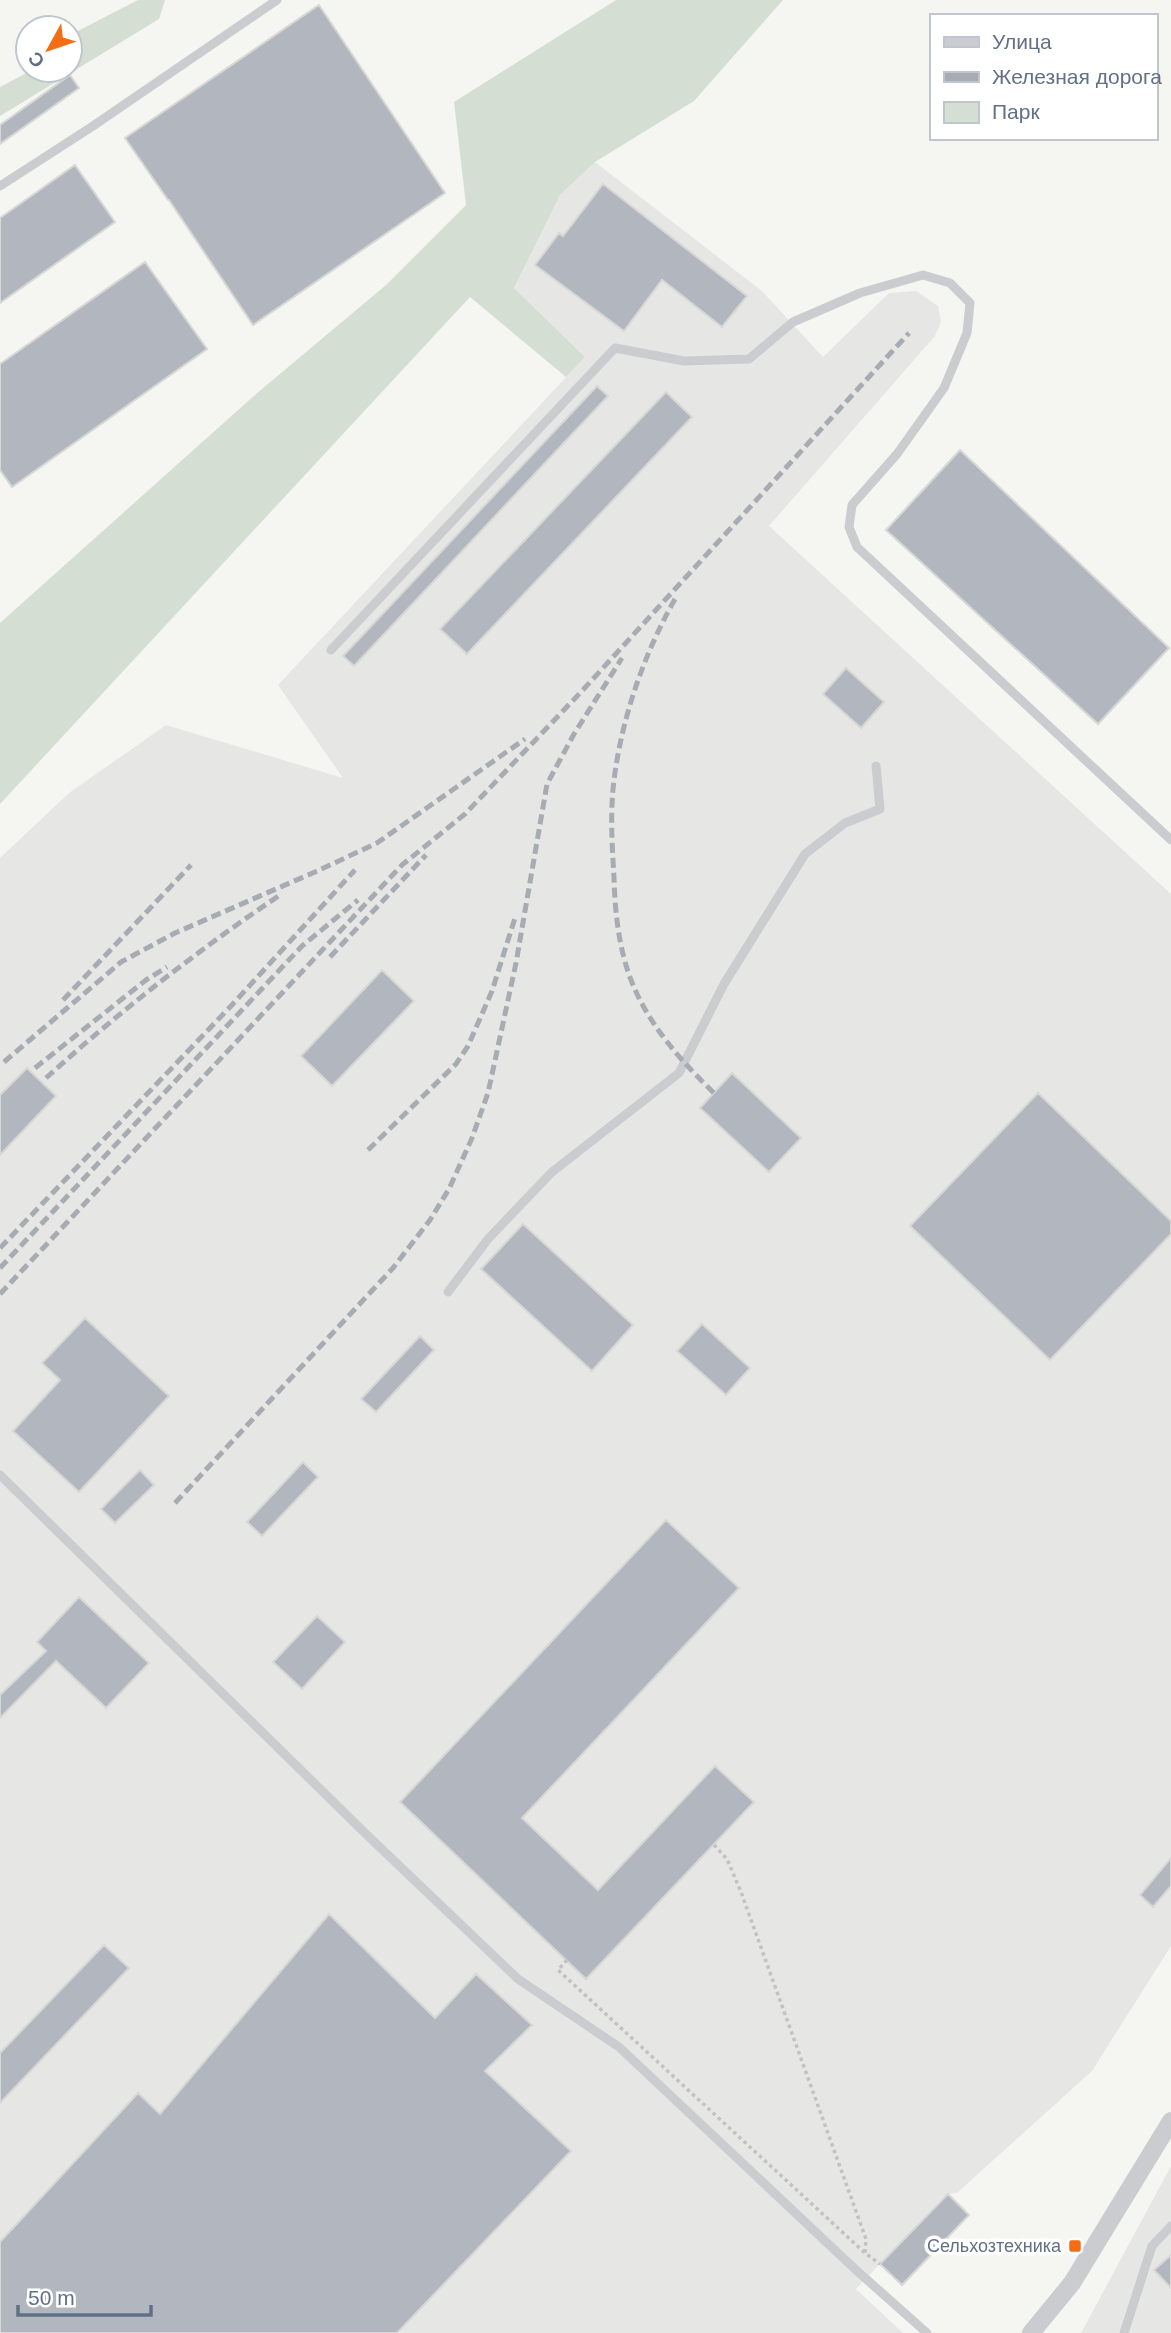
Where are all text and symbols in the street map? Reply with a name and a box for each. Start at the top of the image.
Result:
north arrow [14,14,84,84]
legend [930,14,1157,140]
text: Улица [992,30,1052,53]
text: С [24,47,49,72]
text: Железная дорога [992,65,1162,88]
text: Парк [992,100,1040,123]
place label: Сельхозтехника [927,2236,1062,2256]
marker: Сельхозтехника [1067,2238,1083,2254]
scale bar [18,2274,150,2318]
text: 50 m [28,2286,75,2309]

